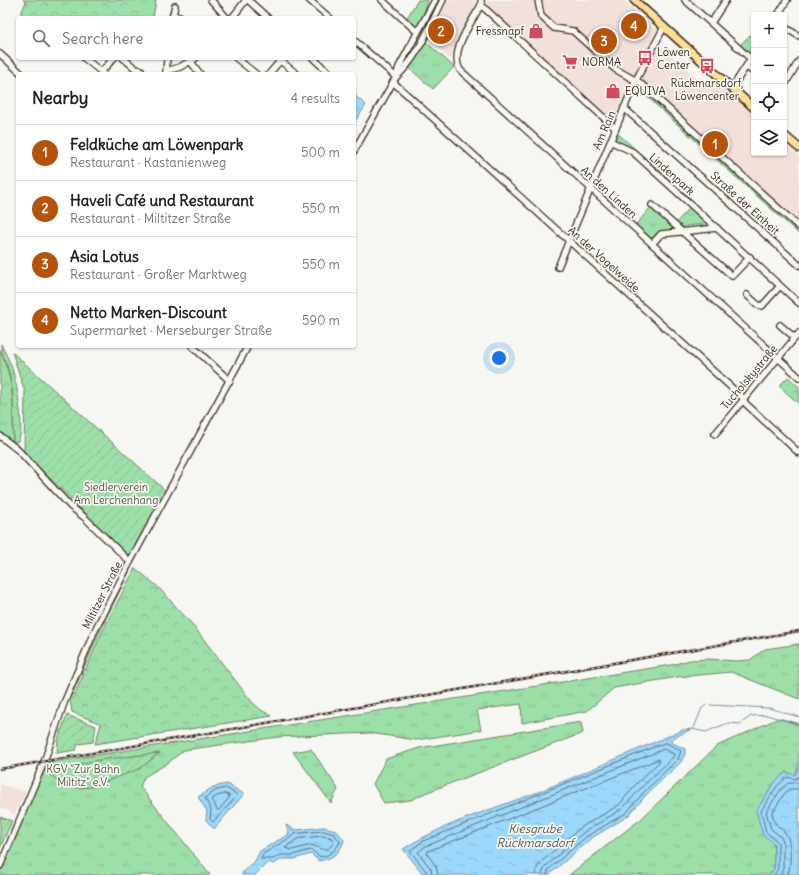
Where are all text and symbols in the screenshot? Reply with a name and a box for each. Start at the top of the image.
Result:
pin: 4 [621,11,647,41]
map controls [751,12,787,156]
button: + [751,12,787,48]
search box [16,16,356,60]
pin: 2 [428,16,454,46]
shop icon: Fressnapf [527,22,545,40]
place label: Fressnapf [476,24,524,38]
pin: 3 [591,26,617,56]
icon: search [30,27,52,49]
text: Search here [62,29,143,48]
place label: Löwen Center [657,45,691,72]
button: − [751,48,787,84]
bus stop icon: Löwen Center [636,49,654,67]
supermarket icon: NORMA [561,53,579,71]
place label: NORMA [582,55,621,69]
bus stop icon: Rückmarsdorf, Löwencenter [698,57,716,75]
place label: Rückmarsdorf, Löwencenter [671,76,743,103]
shop icon: EQUIVA [604,82,622,100]
place label: EQUIVA [625,84,666,98]
button: locate [751,84,787,120]
text: Nearby [32,87,88,109]
text: 4 results [291,90,340,107]
street label: Am Rain [589,108,619,152]
button: layers [751,120,787,156]
pin: 1 [702,129,728,159]
text: Feldküche am Löwenpark [70,135,243,154]
text: 1 [42,144,48,161]
text: 500 m [301,144,340,161]
street label: Lindenpark [646,150,698,198]
text: Restaurant · Kastanienweg [70,154,226,171]
street label: An den Linden [578,163,640,221]
street label: Straße der Einheit [708,168,783,238]
text: Haveli Café und Restaurant [70,191,254,210]
text: 2 [41,200,49,217]
text: 550 m [302,200,340,217]
text: Restaurant · Miltitzer Straße [70,210,231,227]
street label: An der Vogelweide [565,223,643,295]
text: Asia Lotus [70,247,139,266]
text: 3 [41,256,49,273]
text: 550 m [302,256,340,273]
text: Restaurant · Großer Marktweg [70,266,247,283]
text: Netto Marken-Discount [70,303,227,322]
text: 4 [41,312,49,329]
text: 590 m [302,312,340,329]
text: Supermarket · Merseburger Straße [70,322,272,339]
street label: Tucholskystraße [718,342,780,412]
your location [489,348,509,368]
park label: Siedlerverein Am Lerchenhang [74,480,158,507]
street label: Miltitzer Straße [79,559,125,631]
park label: KGV "Zur Bahn Miltitz" e.V. [46,762,120,789]
water label: Kiesgrube Rückmarsdorf [496,821,577,850]

